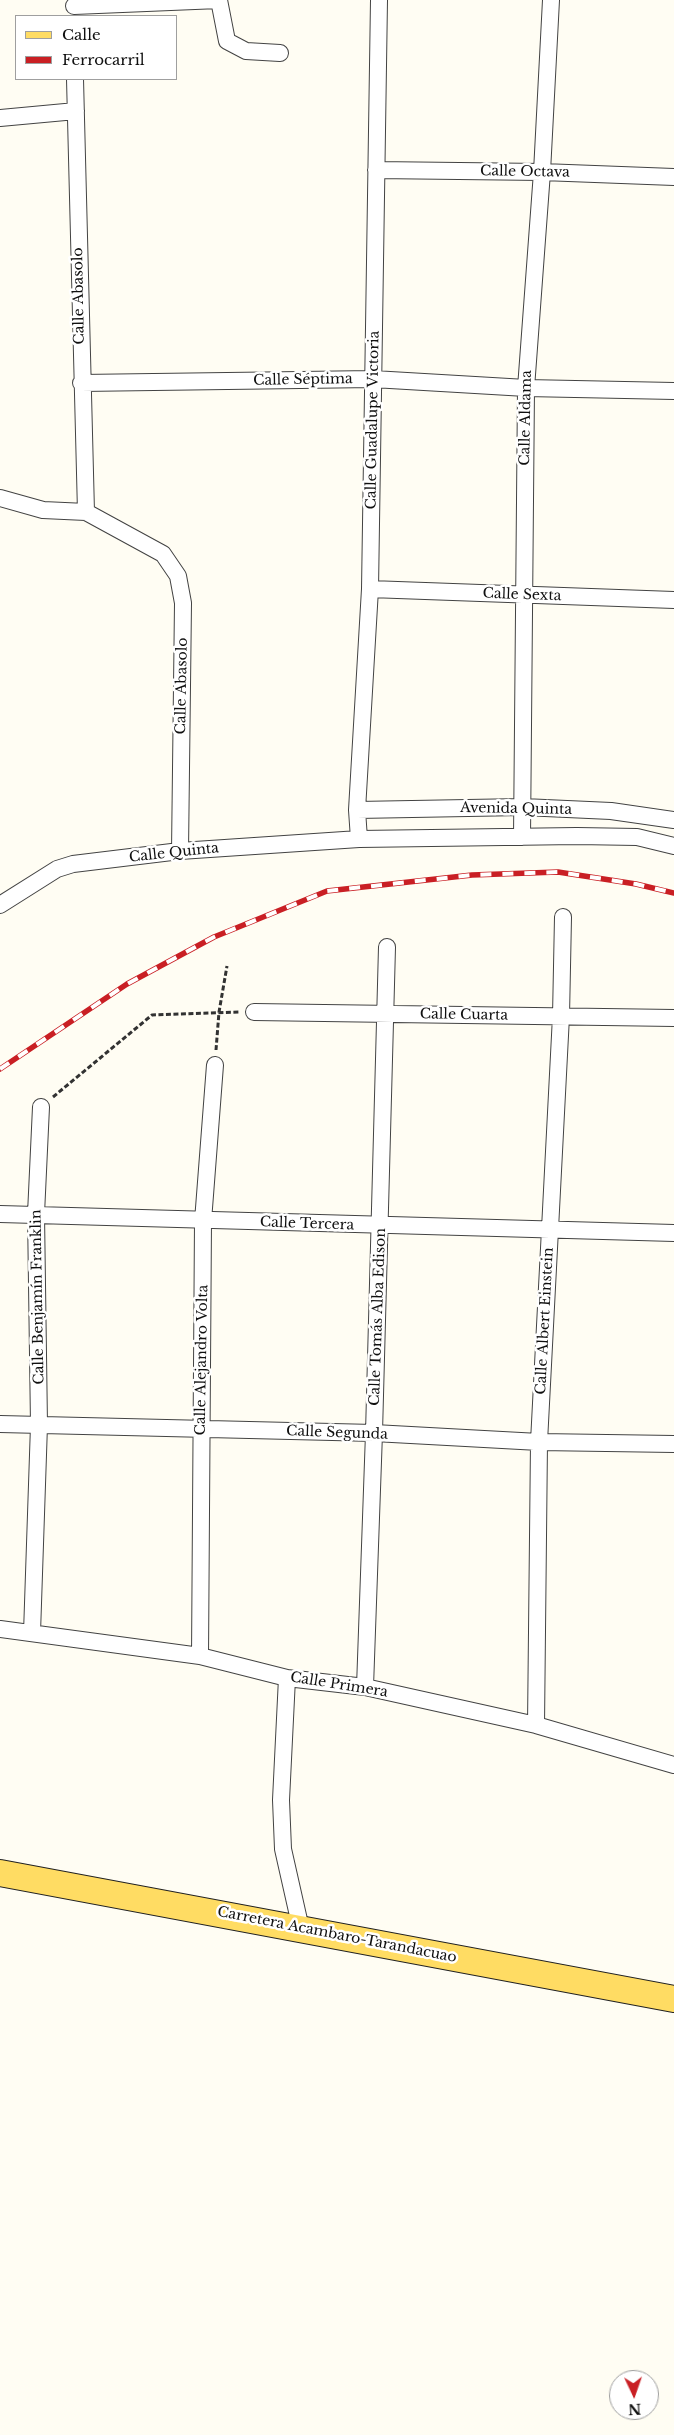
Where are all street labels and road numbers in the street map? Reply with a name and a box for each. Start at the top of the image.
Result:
street label: Calle Octava [480,163,570,181]
street label: Calle Abasolo [70,247,88,345]
street label: Calle Guadalupe Victoria [363,330,383,510]
street label: Calle Aldama [517,370,535,466]
street label: Calle Séptima [253,371,353,389]
street label: Calle Sexta [482,585,562,605]
street label: Calle Abasolo [173,637,191,735]
street label: Avenida Quinta [460,800,572,818]
street label: Calle Quinta [128,840,220,866]
street label: Calle Cuarta [420,1006,508,1024]
street label: Calle Benjamín Franklin [28,1209,48,1385]
street label: Calle Tercera [260,1214,354,1234]
street label: Calle Tomás Alba Edison [366,1228,390,1406]
street label: Calle Albert Einstein [533,1247,557,1395]
street label: Calle Alejandro Volta [192,1284,212,1436]
street label: Calle Segunda [286,1423,388,1443]
street label: Calle Primera [289,1669,389,1701]
street label: Carretera Acambaro-Tarandacuao [216,1904,458,1966]

